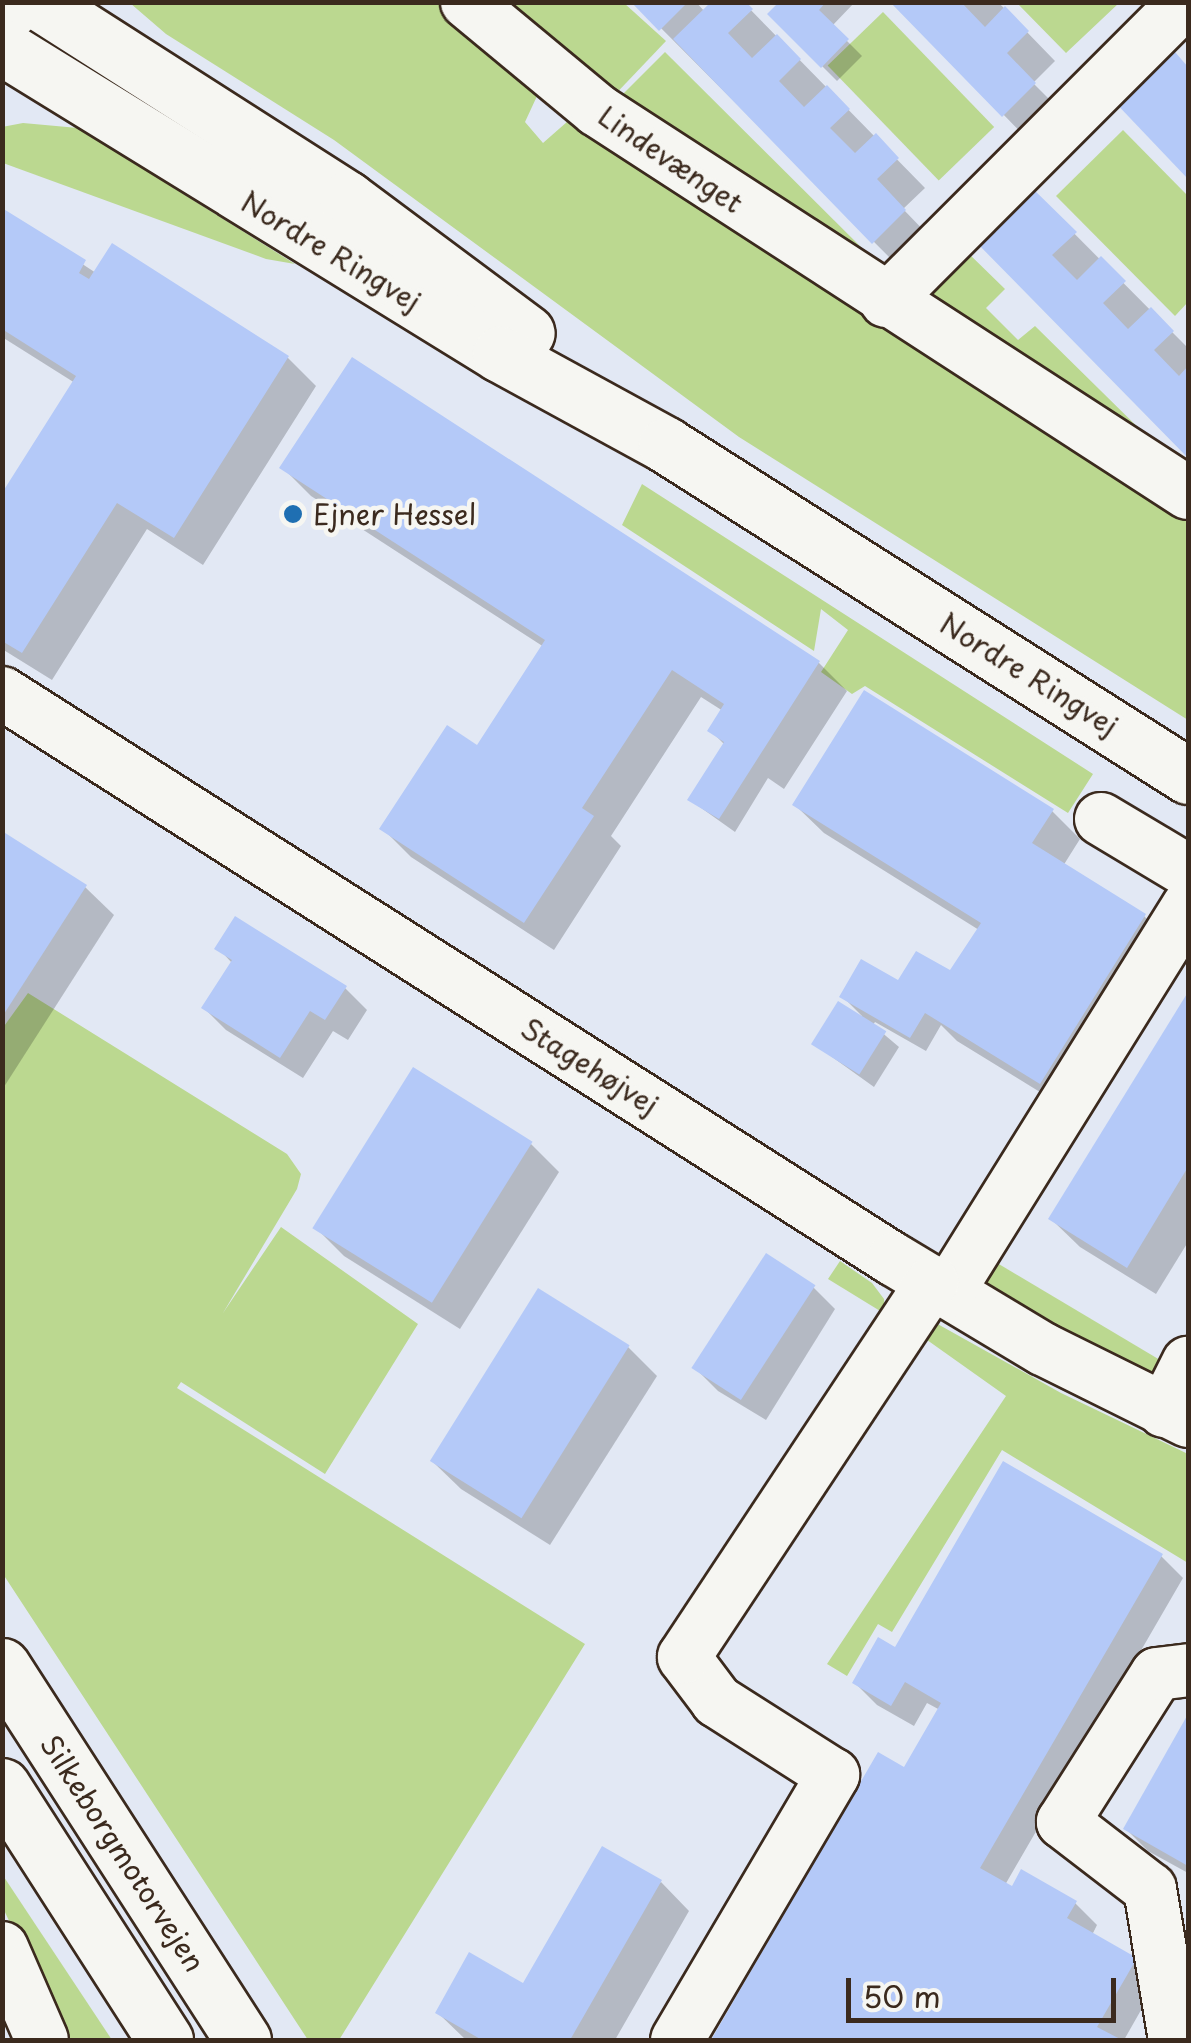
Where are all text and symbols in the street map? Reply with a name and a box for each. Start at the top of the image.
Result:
street label: Lindevænget [593,99,749,219]
street label: Nordre Ringvej [236,185,426,317]
place label: Ejner Hessel [313,497,476,531]
marker: Ejner Hessel [282,503,304,525]
street label: Nordre Ringvej [935,606,1123,742]
street label: Stagehøjvej [515,1011,665,1121]
street label: Silkeborgmotorvejen [34,1728,212,1978]
scale bar [851,1958,1121,2020]
text: 50 m [863,1973,941,2018]

